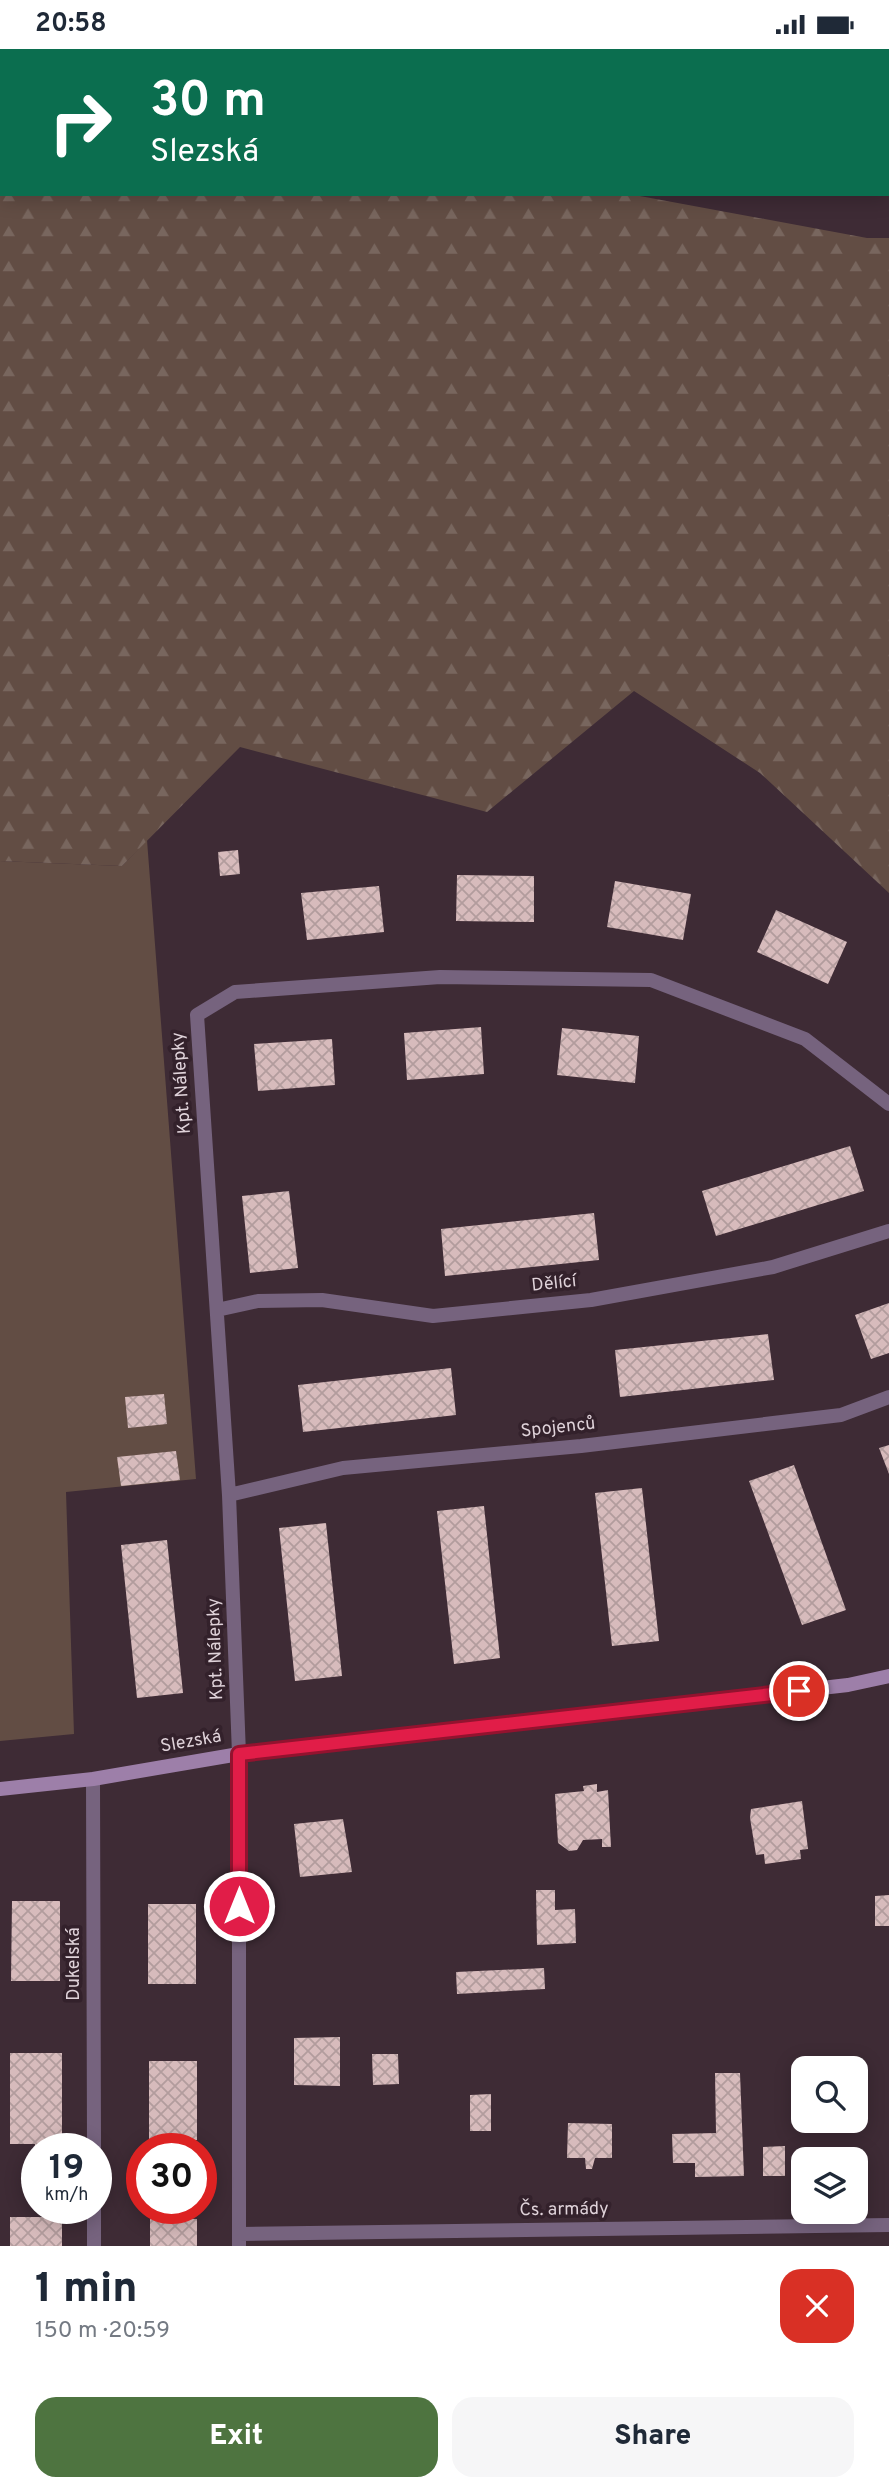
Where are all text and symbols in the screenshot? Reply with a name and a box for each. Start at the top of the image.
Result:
text: 20:58 [35,8,107,41]
text: 30 m [150,72,266,134]
icon: right [35,77,126,168]
text: Slezská [150,133,259,173]
street label: Kpt. Nálepky [167,1031,197,1135]
street label: Dělící [530,1270,579,1298]
street label: Spojenců [519,1413,597,1443]
street label: Kpt. Nálepky [203,1597,229,1701]
pin [769,1661,829,1721]
icon: arrive [780,1672,818,1710]
street label: Slezská [159,1725,223,1759]
position arrow [202,1869,276,1943]
street label: Dukelská [63,1927,86,2001]
map controls [791,2056,868,2224]
button: search [791,2056,868,2133]
speed limit sign: 30 [126,2133,217,2224]
text: 19 [49,2147,84,2191]
button: layers [791,2147,868,2224]
text: km/h [45,2184,88,2207]
street label: Čs. armády [519,2196,609,2222]
text: 1 min [35,2264,138,2317]
button: close [780,2269,854,2343]
text: 150 m · 20:59 [35,2317,170,2346]
button: Exit [35,2397,438,2477]
button: Share [452,2397,854,2477]

